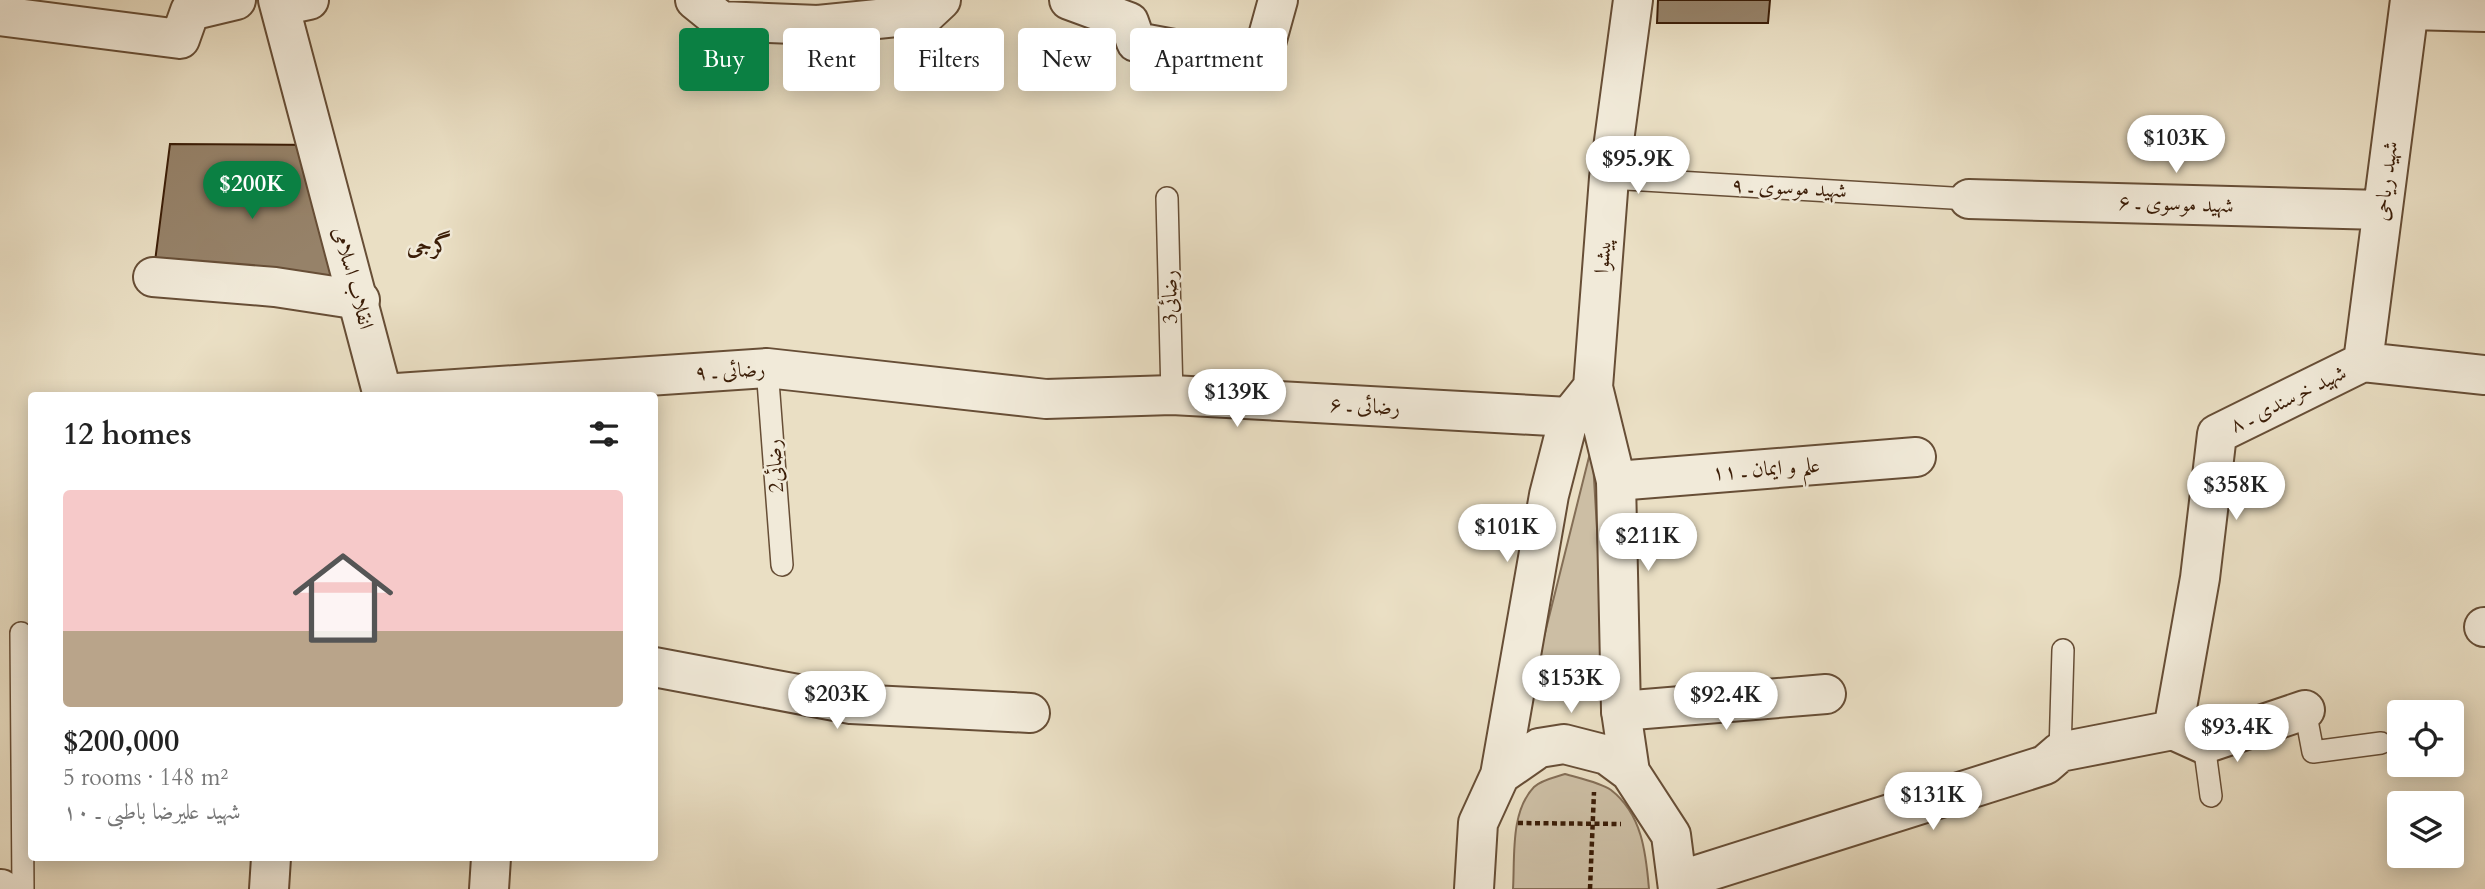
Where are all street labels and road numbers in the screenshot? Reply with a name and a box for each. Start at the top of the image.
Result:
street label: شهید ریاحی [2367,139,2405,223]
street label: شهید موسوی ـ ۹ [1731,170,1847,206]
street label: شهید موسوی ـ ۶ [2118,187,2234,221]
street label: انقلاب اسلامی [325,223,381,333]
street label: پیشوا [1587,237,1619,275]
street label: رضائی3 [1155,270,1185,324]
street label: رضائی ـ ۹ [694,355,766,387]
street label: شهید خرسندی ـ ۸ [2225,358,2351,440]
street label: رضائی ـ ۶ [1329,390,1401,422]
street label: رضائی2 [759,438,791,494]
street label: علم و ایمان ـ ۱۱ [1711,451,1821,493]

